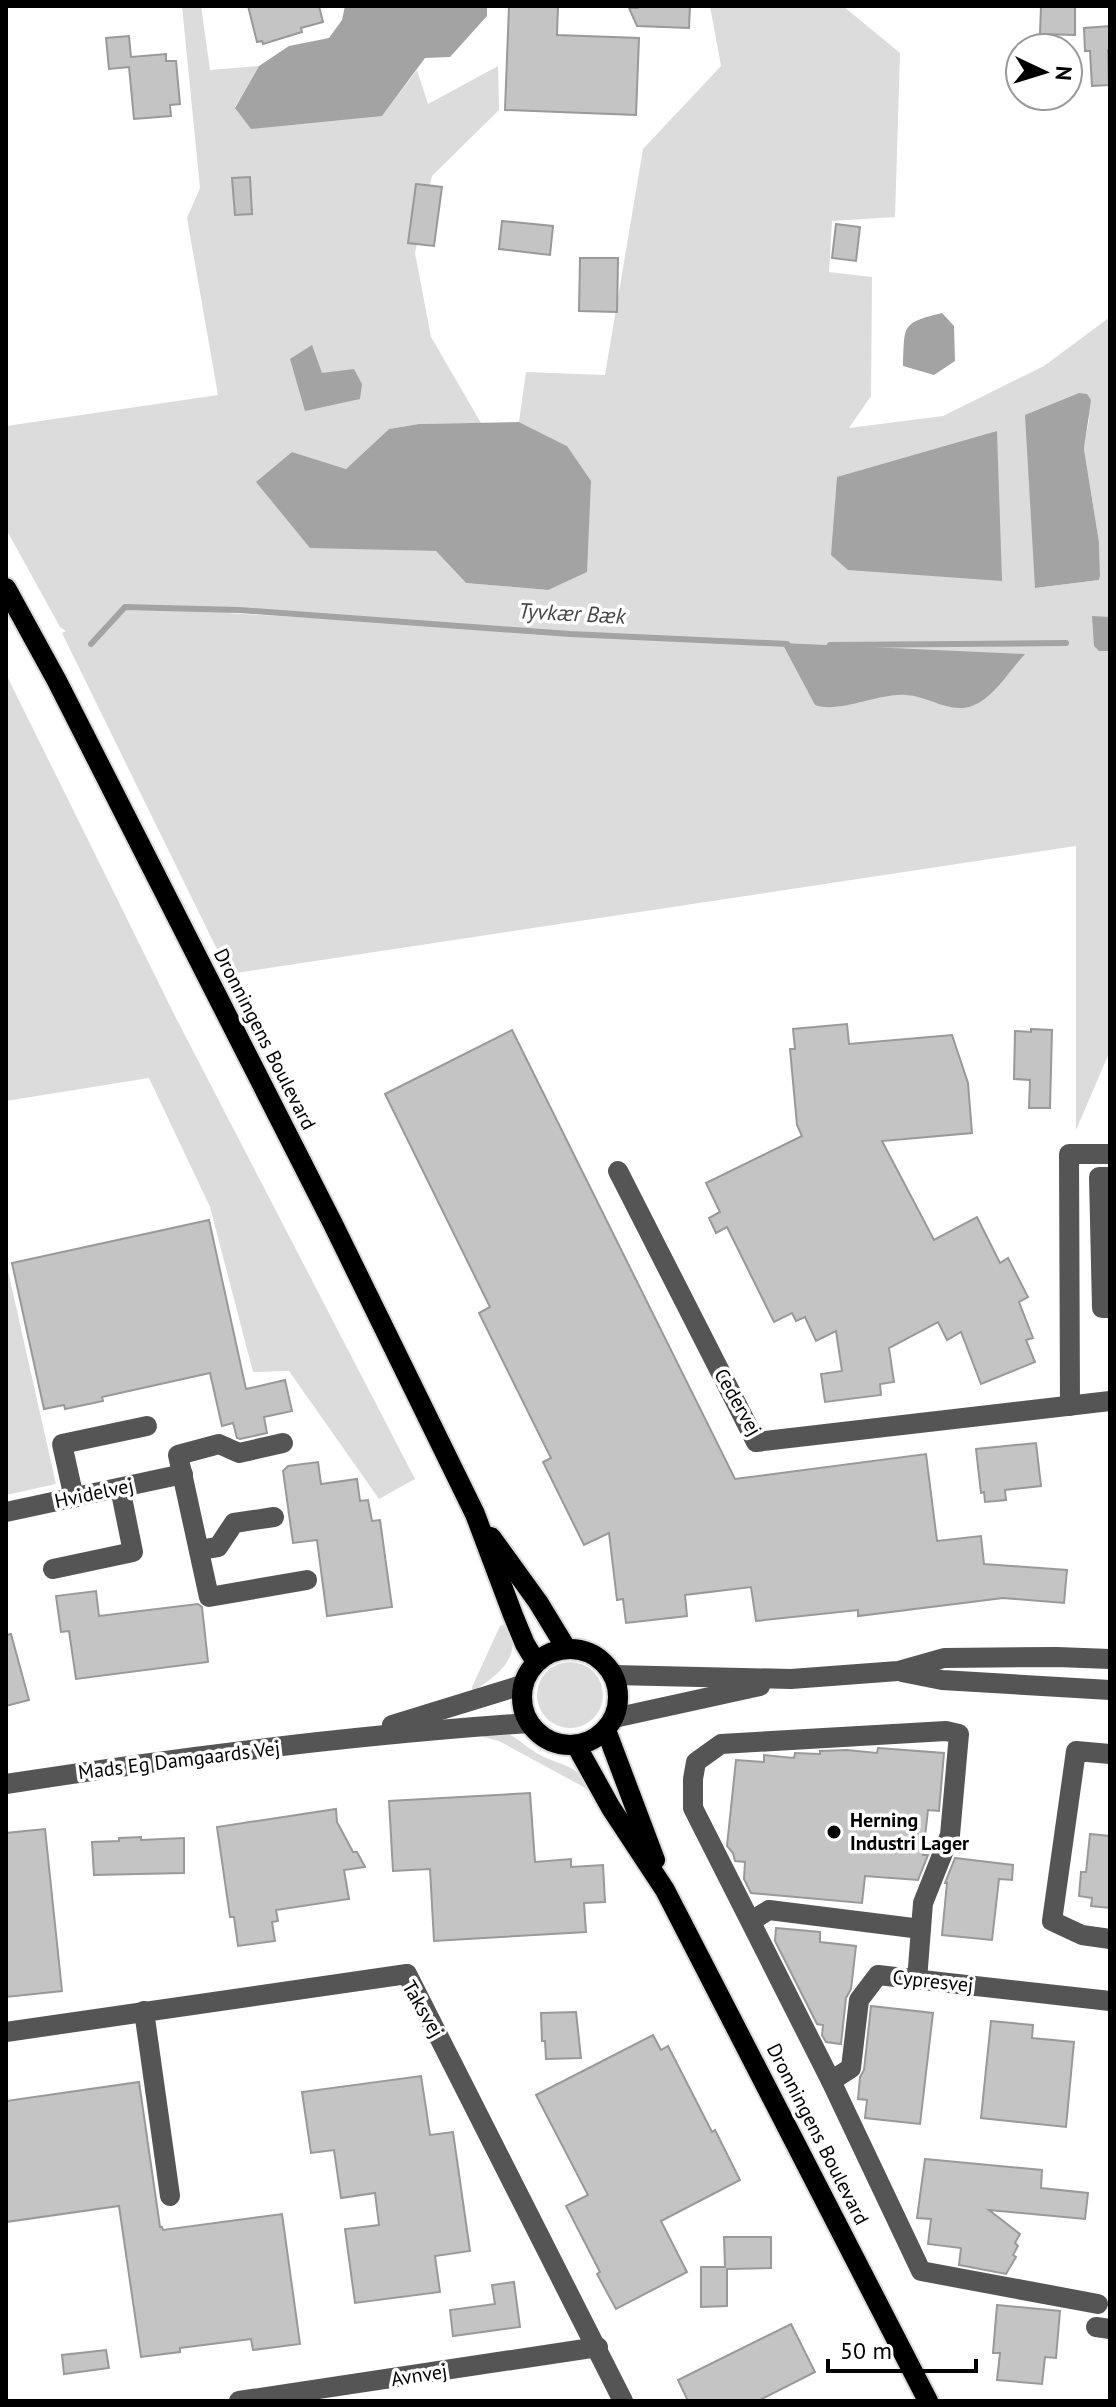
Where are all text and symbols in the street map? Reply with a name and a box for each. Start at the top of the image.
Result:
north arrow [1004,32,1084,112]
text: N [1049,65,1078,82]
water label: Tyvkær Bæk [518,596,627,630]
street label: Dronningens Boulevard [208,944,322,1134]
street label: Cedervej [708,1364,768,1440]
street label: Hvidelvej [52,1472,136,1514]
street label: Mads Eg Damgaards Vej [77,1735,281,1785]
place label: Herning Industri Lager [850,1807,969,1856]
marker: Herning Industri Lager [825,1823,843,1841]
street label: Cypresvej [891,1964,975,1998]
street label: Taksvej [396,1976,450,2042]
street label: Dronningens Boulevard [761,2039,875,2229]
scale bar [828,2323,976,2373]
text: 50 m [840,2335,892,2366]
street label: Avnvej [389,2358,449,2392]

